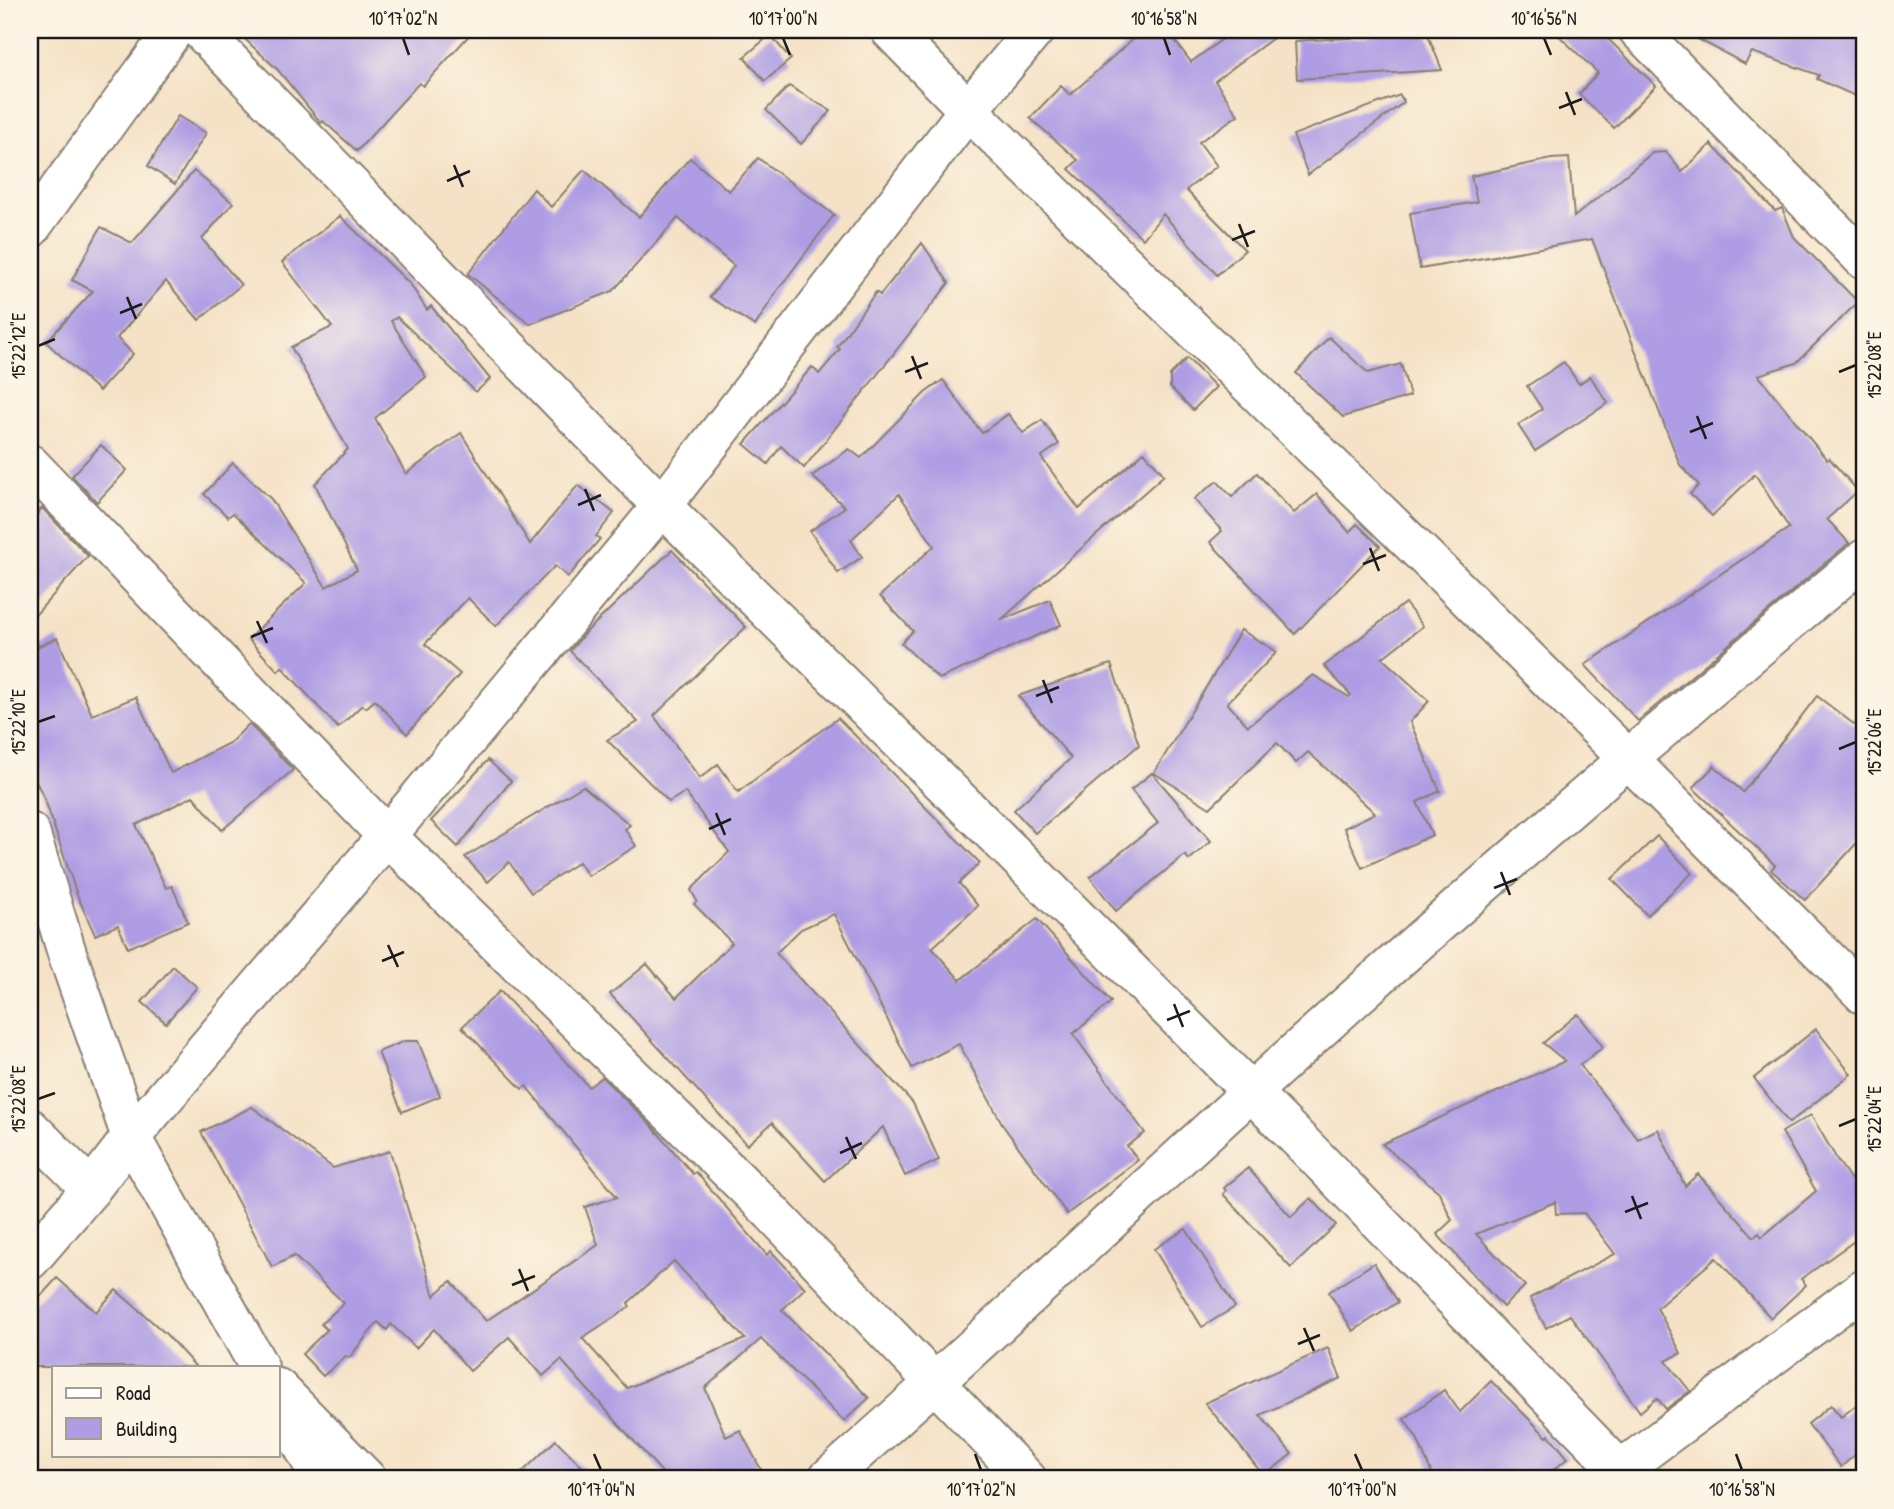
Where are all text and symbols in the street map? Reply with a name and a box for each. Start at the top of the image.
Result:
text: 10°17'02"N [369,6,437,31]
text: 10°17'00"N [749,6,817,31]
text: 10°16'58"N [1131,6,1197,31]
text: 10°16'56"N [1511,6,1577,31]
text: 15°22'12"E [6,313,31,379]
text: 15°22'08"E [1862,331,1887,399]
text: 15°22'10"E [6,689,31,755]
text: 15°22'06"E [1862,709,1887,775]
text: 15°22'08"E [6,1065,31,1133]
text: 15°22'04"E [1862,1086,1887,1152]
legend [52,1366,280,1456]
text: Road [116,1378,150,1407]
text: Building [116,1414,177,1443]
text: 10°17'04"N [567,1477,635,1502]
text: 10°17'02"N [947,1477,1015,1502]
text: 10°17'00"N [1328,1477,1396,1502]
text: 10°16'58"N [1709,1477,1775,1502]

